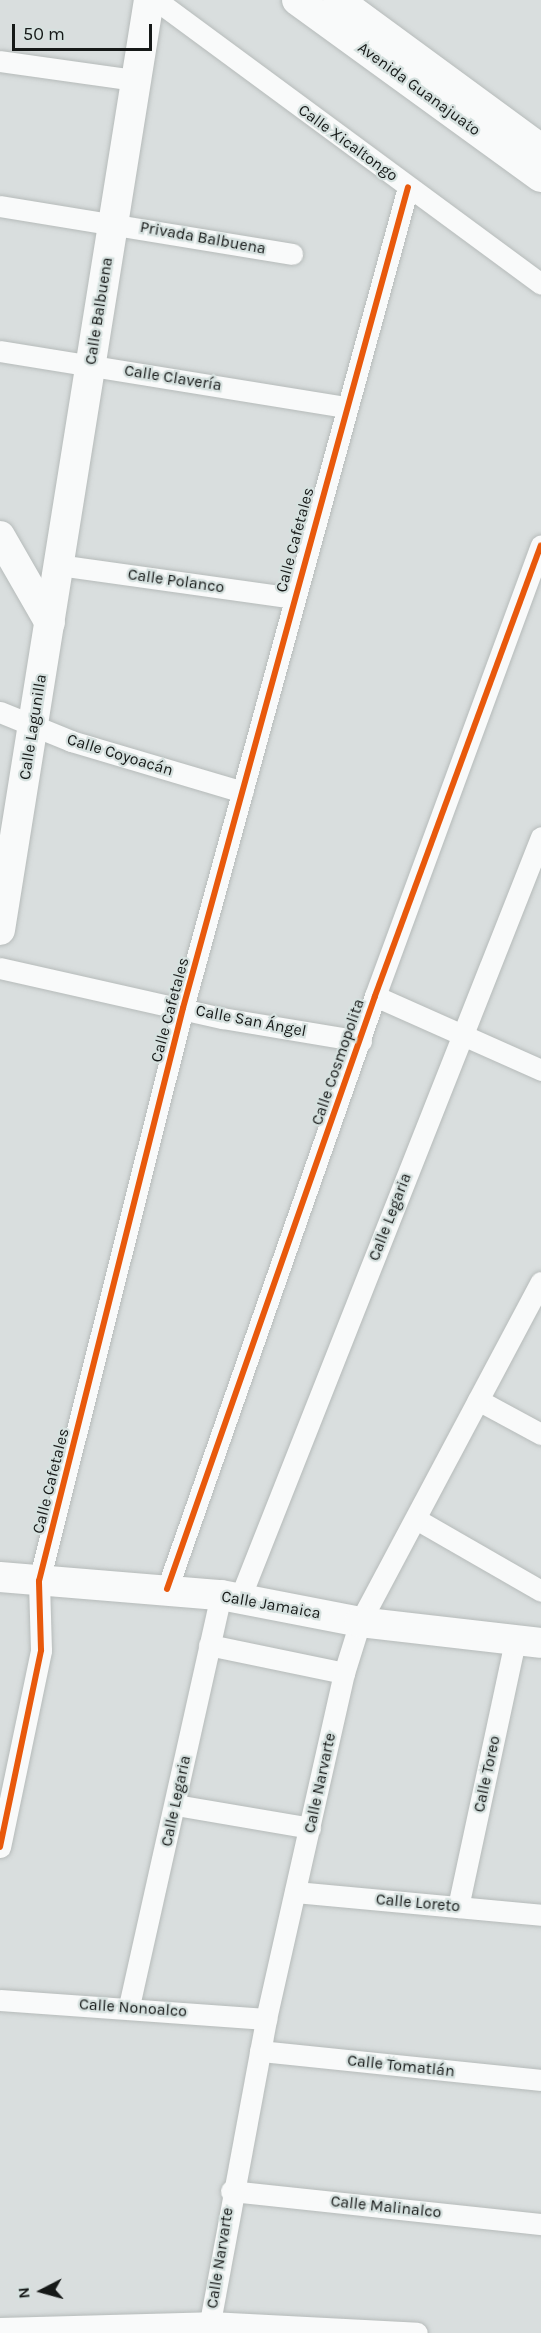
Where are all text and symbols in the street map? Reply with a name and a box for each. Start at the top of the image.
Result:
scale bar [15,12,154,50]
text: 50 m [23,23,65,45]
street label: Avenida Guanajuato [354,38,484,140]
street label: Calle Xicaltongo [294,100,402,186]
street label: Privada Balbuena [139,217,267,259]
street label: Calle Balbuena [81,256,117,366]
street label: Calle Clavería [123,361,223,395]
street label: Calle Cafetales [272,485,318,595]
street label: Calle Polanco [127,565,225,597]
street label: Calle Lagunilla [15,673,51,781]
street label: Calle Coyoacán [65,730,175,780]
street label: Calle Cafetales [147,955,193,1065]
street label: Calle Cosmopolita [307,996,369,1128]
street label: Calle San Ángel [194,1001,308,1041]
street label: Calle Legaria [364,1170,416,1264]
street label: Calle Cafetales [29,1426,73,1536]
street label: Calle Jamaica [220,1587,322,1623]
street label: Calle Narvarte [300,1731,340,1835]
street label: Calle Toreo [470,1734,504,1814]
street label: Calle Legaria [157,1754,195,1848]
street label: Calle Loreto [375,1890,461,1916]
street label: Calle Nonoalco [78,1995,188,2021]
street label: Calle Tomatlán [346,2051,456,2081]
street label: Calle Malinalco [330,2192,442,2222]
street label: Calle Narvarte [203,2206,237,2310]
north arrow [12,2261,72,2321]
text: N [14,2286,34,2300]

